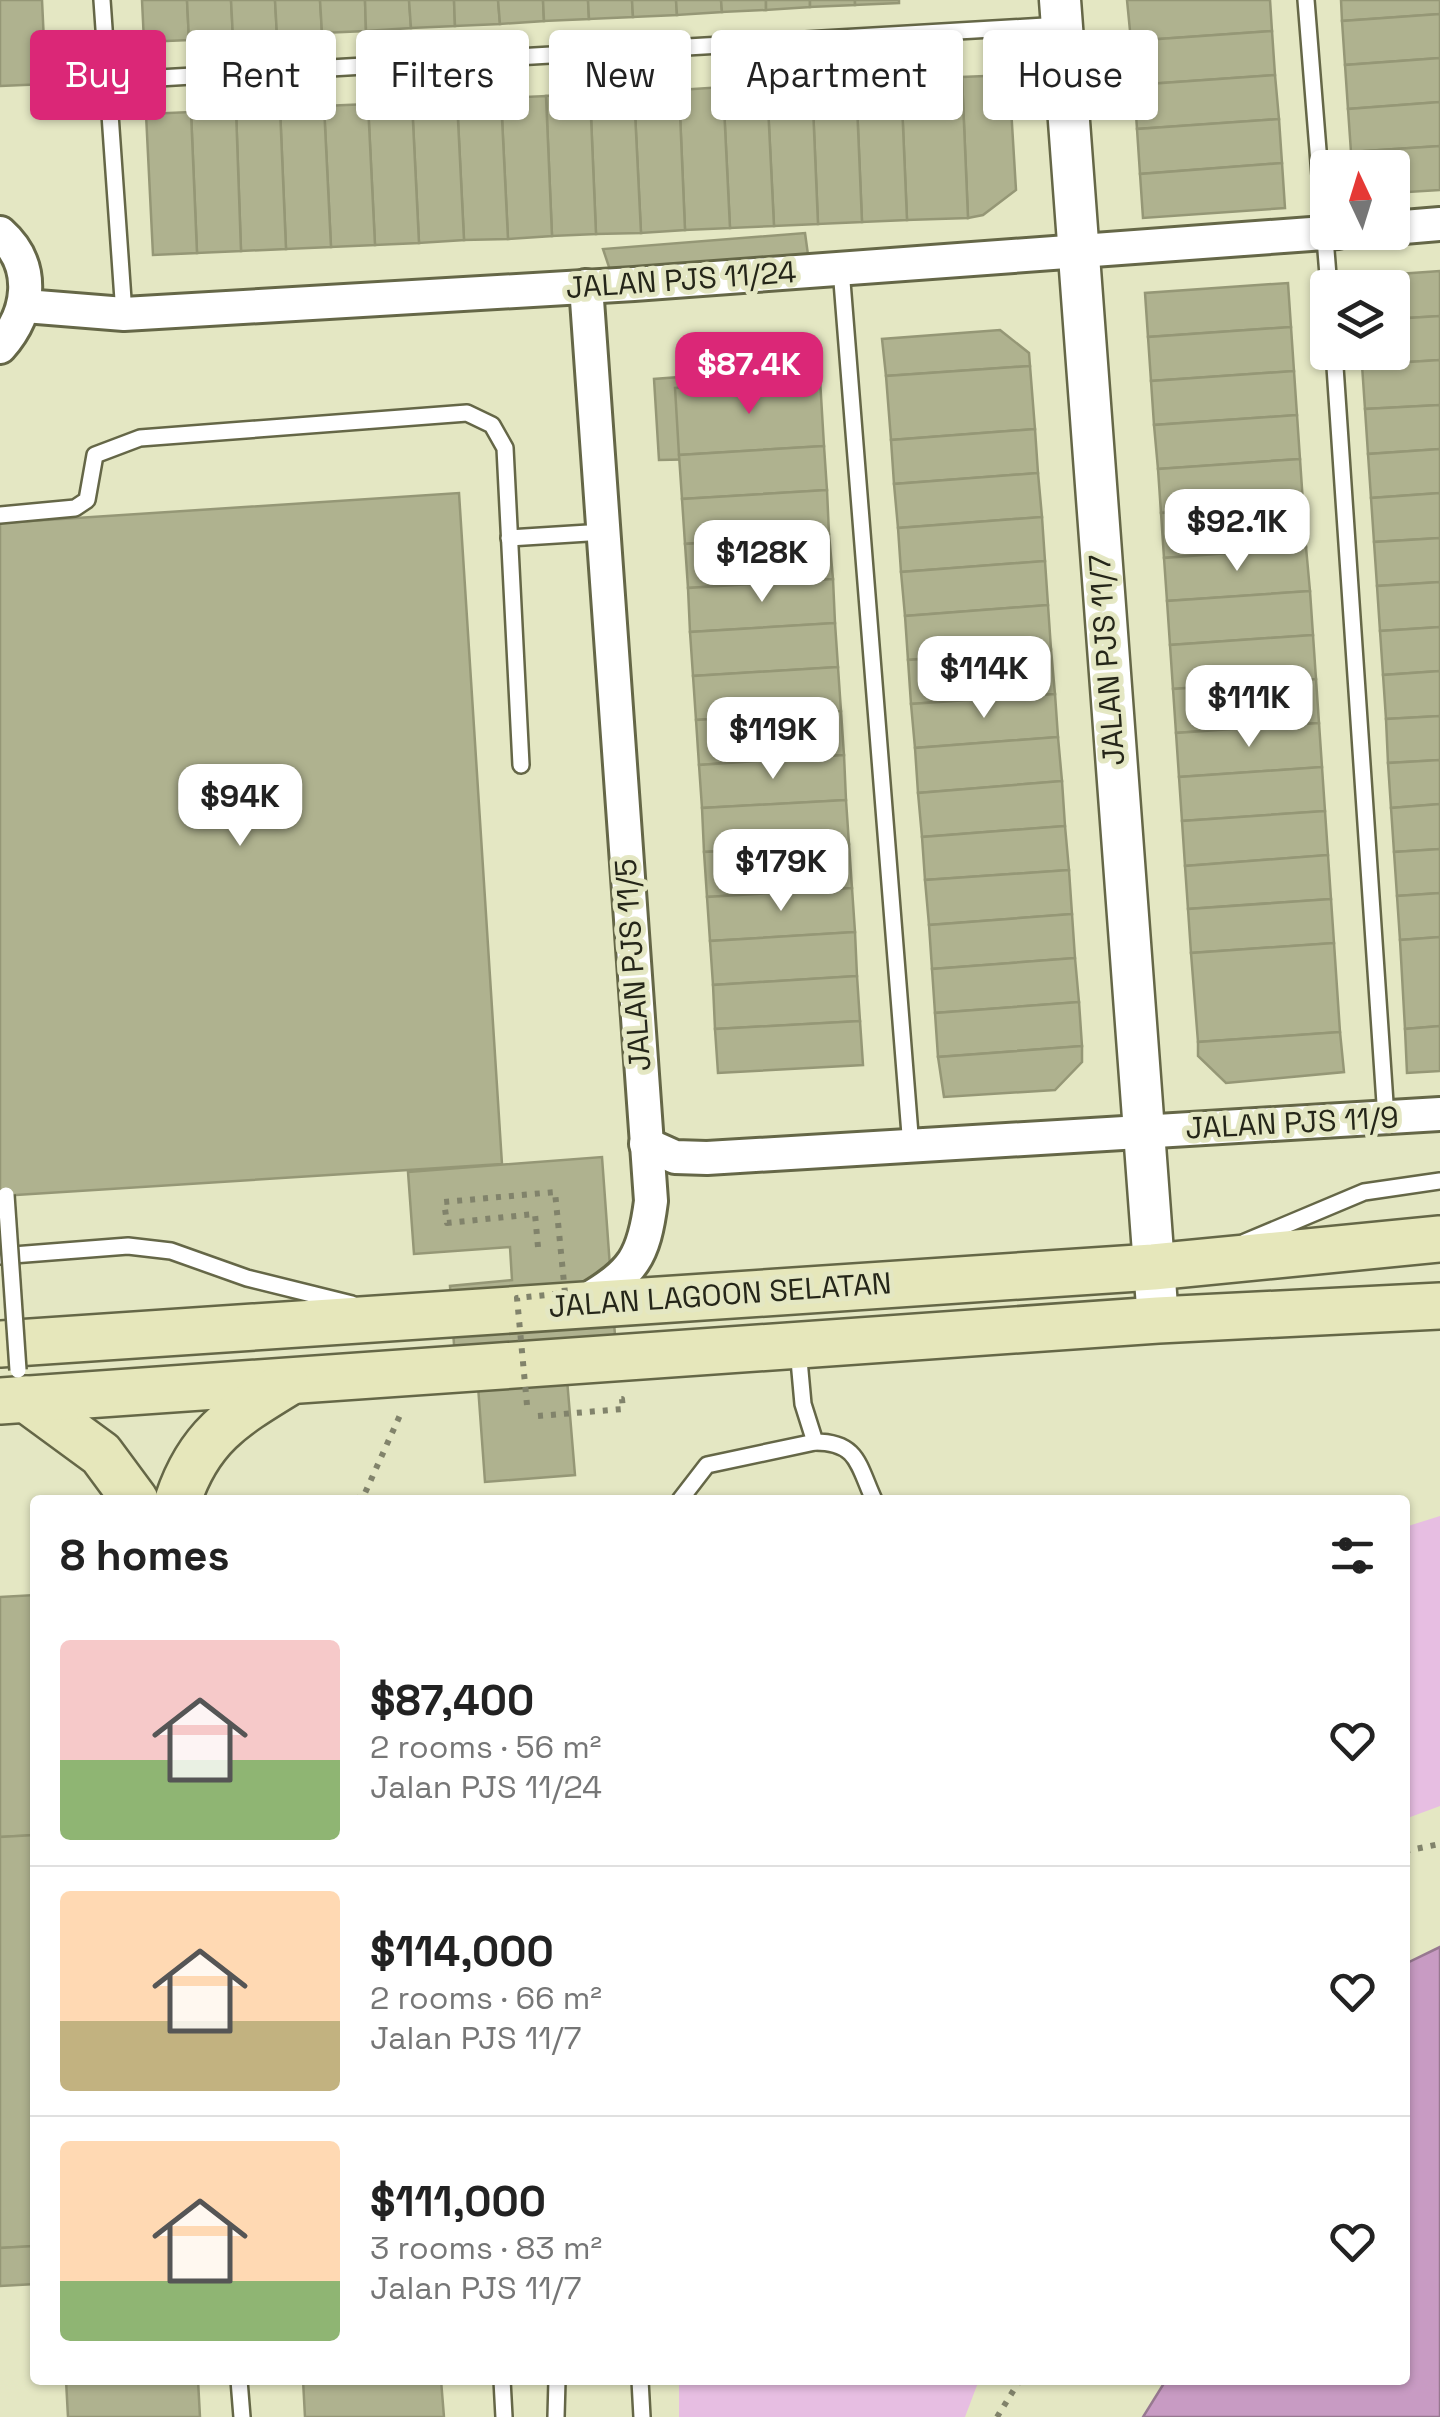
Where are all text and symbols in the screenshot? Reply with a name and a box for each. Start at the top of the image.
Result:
chip: Buy [30,30,166,120]
chip: Rent [186,30,336,120]
chip: Filters [356,30,529,120]
chip: New [549,30,691,120]
chip: Apartment [711,30,963,120]
chip: House [983,30,1158,120]
north arrow [1310,150,1410,250]
map controls [1310,150,1410,370]
street label: JALAN PJS 11/24 [564,252,798,307]
button: layers [1310,270,1410,370]
pin: $87.4K [668,332,830,417]
text: $87.4K [697,344,801,384]
pin: $92.1K [1156,489,1318,574]
text: $92.1K [1187,501,1287,541]
pin: $128K [692,520,832,605]
text: $128K [716,532,808,572]
street label: JALAN PJS 11/7 [1080,553,1133,767]
pin: $114K [914,636,1054,721]
text: $114K [940,648,1028,688]
pin: $111K [1179,665,1319,750]
text: $111K [1208,677,1290,717]
pin: $119K [703,697,843,782]
text: $119K [729,709,817,749]
pin: $94K [181,764,299,849]
text: $94K [200,776,280,816]
pin: $179K [711,829,851,914]
text: $179K [735,841,827,881]
street label: JALAN PJS 11/5 [606,857,659,1073]
street label: JALAN PJS 11/9 [1184,1097,1400,1148]
street label: JALAN LAGOON SELATAN [547,1263,893,1326]
icon: filters [1325,1528,1380,1583]
text: 8 homes [60,1529,230,1582]
text: $87,400 [370,1674,534,1727]
icon: home [140,1680,260,1800]
icon: heart [1325,1713,1380,1768]
text: 2 rooms · 56 m² [370,1727,602,1767]
text: Jalan PJS 11/24 [370,1767,602,1807]
text: $114,000 [370,1925,554,1978]
icon: home [140,1931,260,2051]
icon: heart [1325,1964,1380,2019]
text: 2 rooms · 66 m² [370,1978,602,2018]
text: Jalan PJS 11/7 [370,2018,582,2058]
text: $111,000 [370,2175,546,2228]
icon: home [140,2181,260,2301]
icon: heart [1325,2214,1380,2269]
text: 3 rooms · 83 m² [370,2228,602,2268]
text: Jalan PJS 11/7 [370,2268,582,2308]

